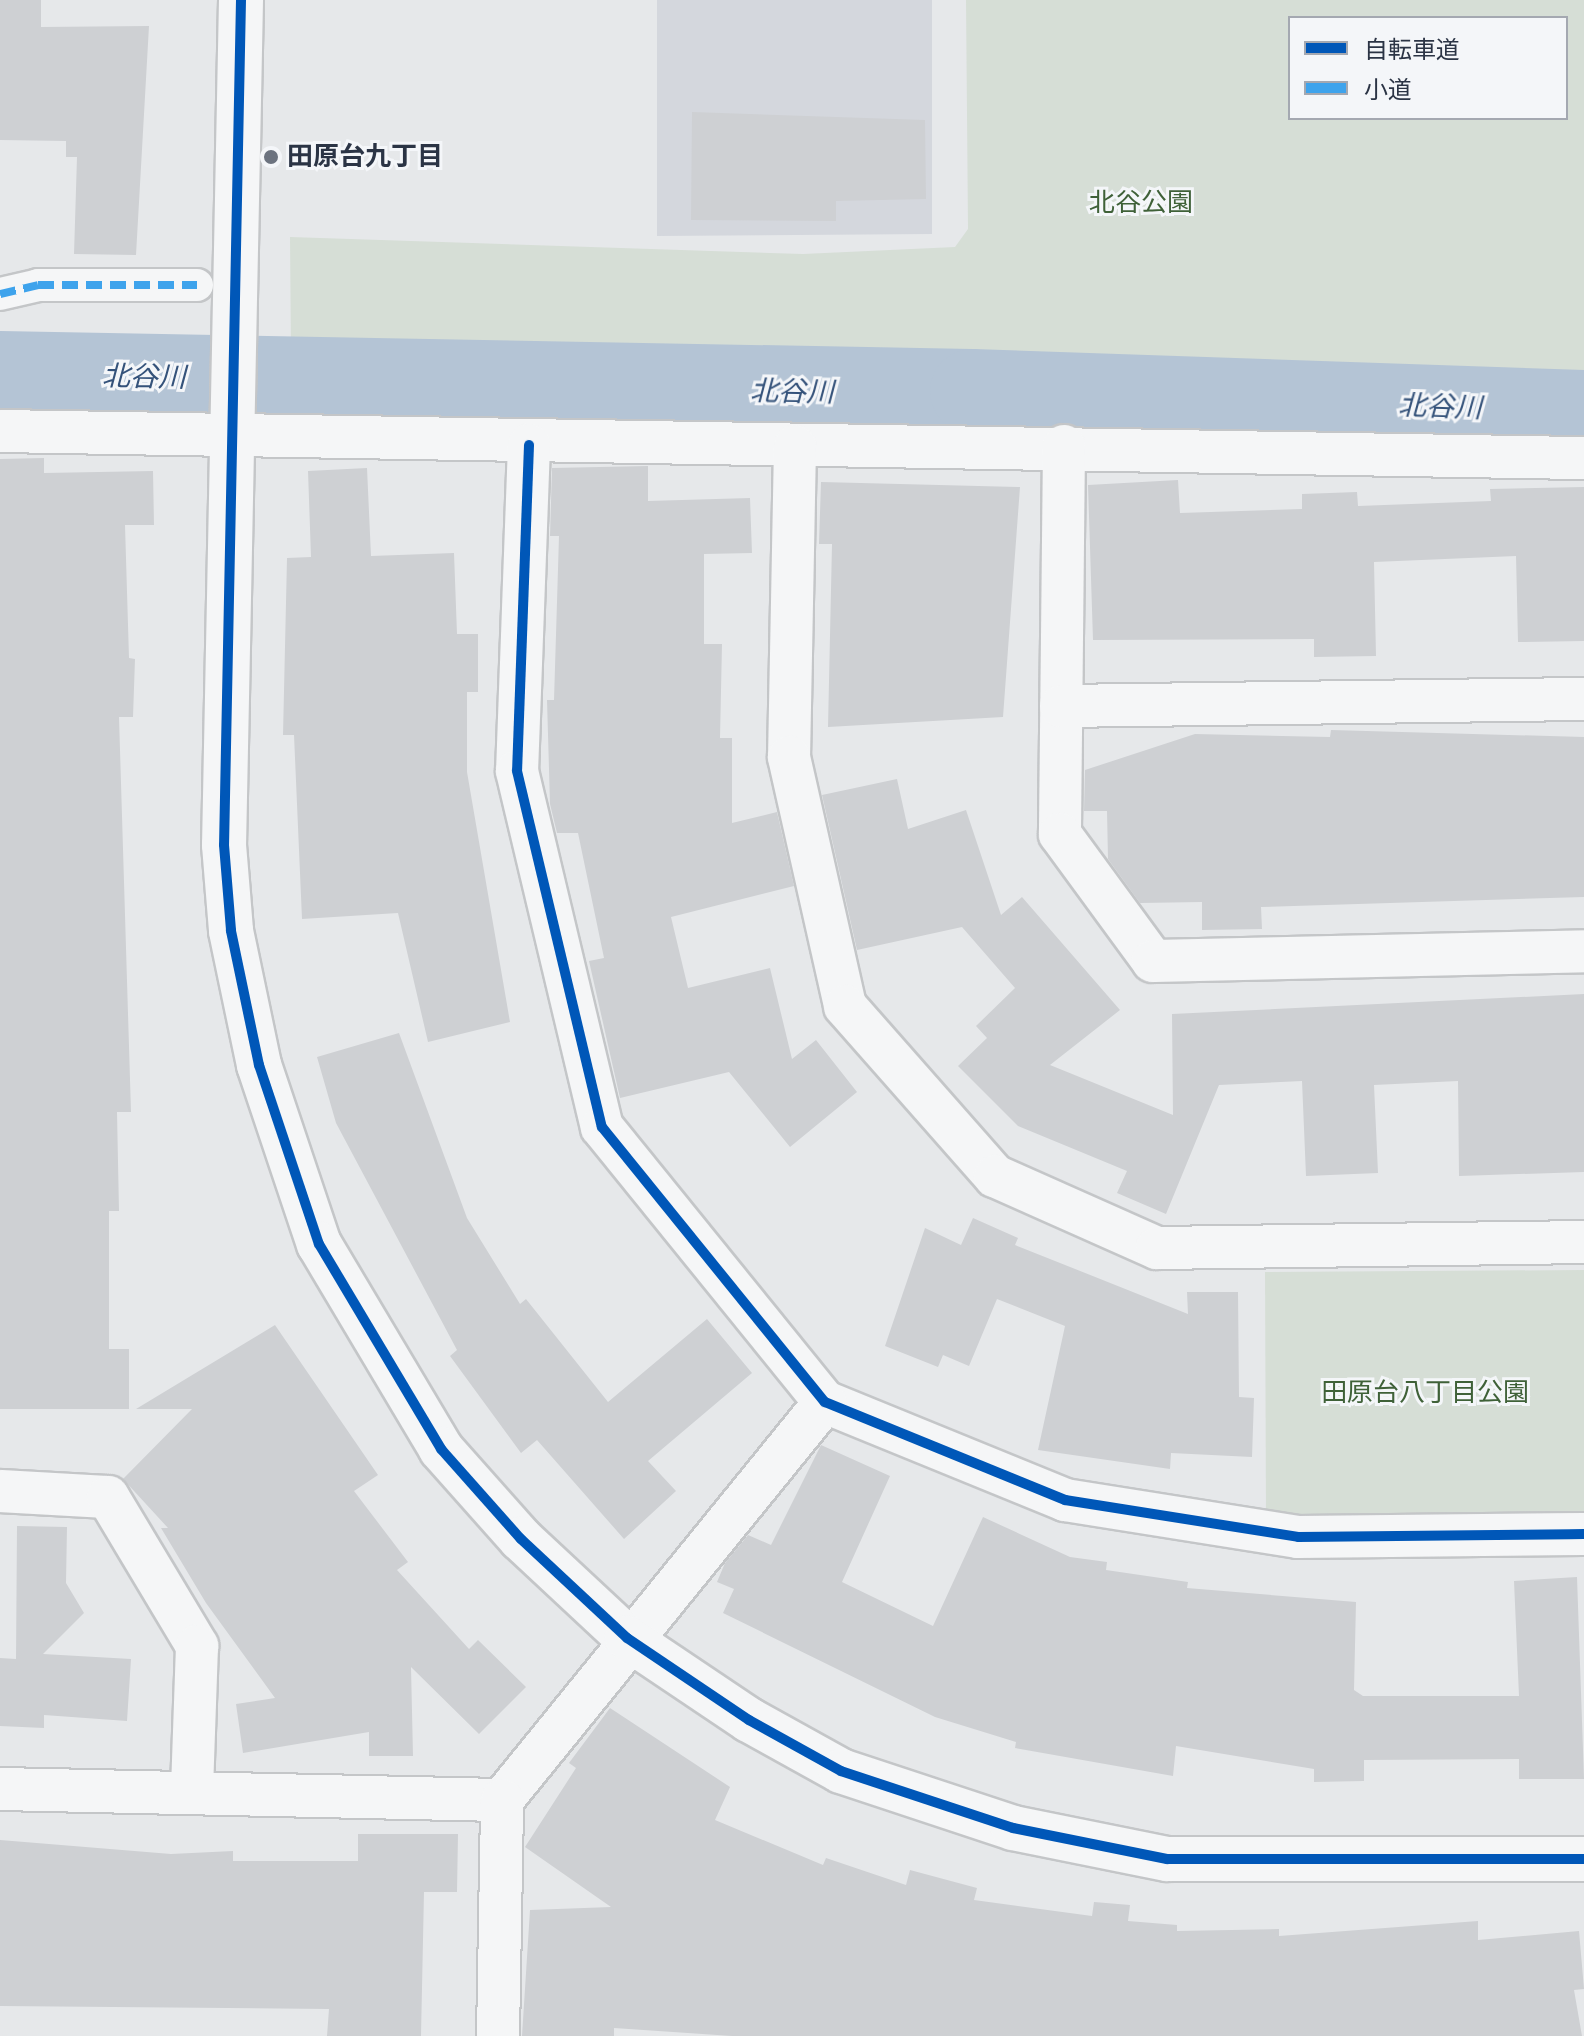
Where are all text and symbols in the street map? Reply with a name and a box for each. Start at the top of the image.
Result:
legend [1288,16,1568,120]
text: 自転車道 [1364,34,1460,66]
text: 小道 [1364,74,1412,106]
place label: 田原台九丁目 [287,141,443,173]
marker: 田原台九丁目 [262,148,280,166]
park label: 北谷公園 [1089,187,1193,219]
water label: 北谷川 [102,359,186,395]
water label: 北谷川 [750,374,834,410]
water label: 北谷川 [1397,389,1483,425]
park label: 田原台八丁目公園 [1321,1377,1529,1409]

